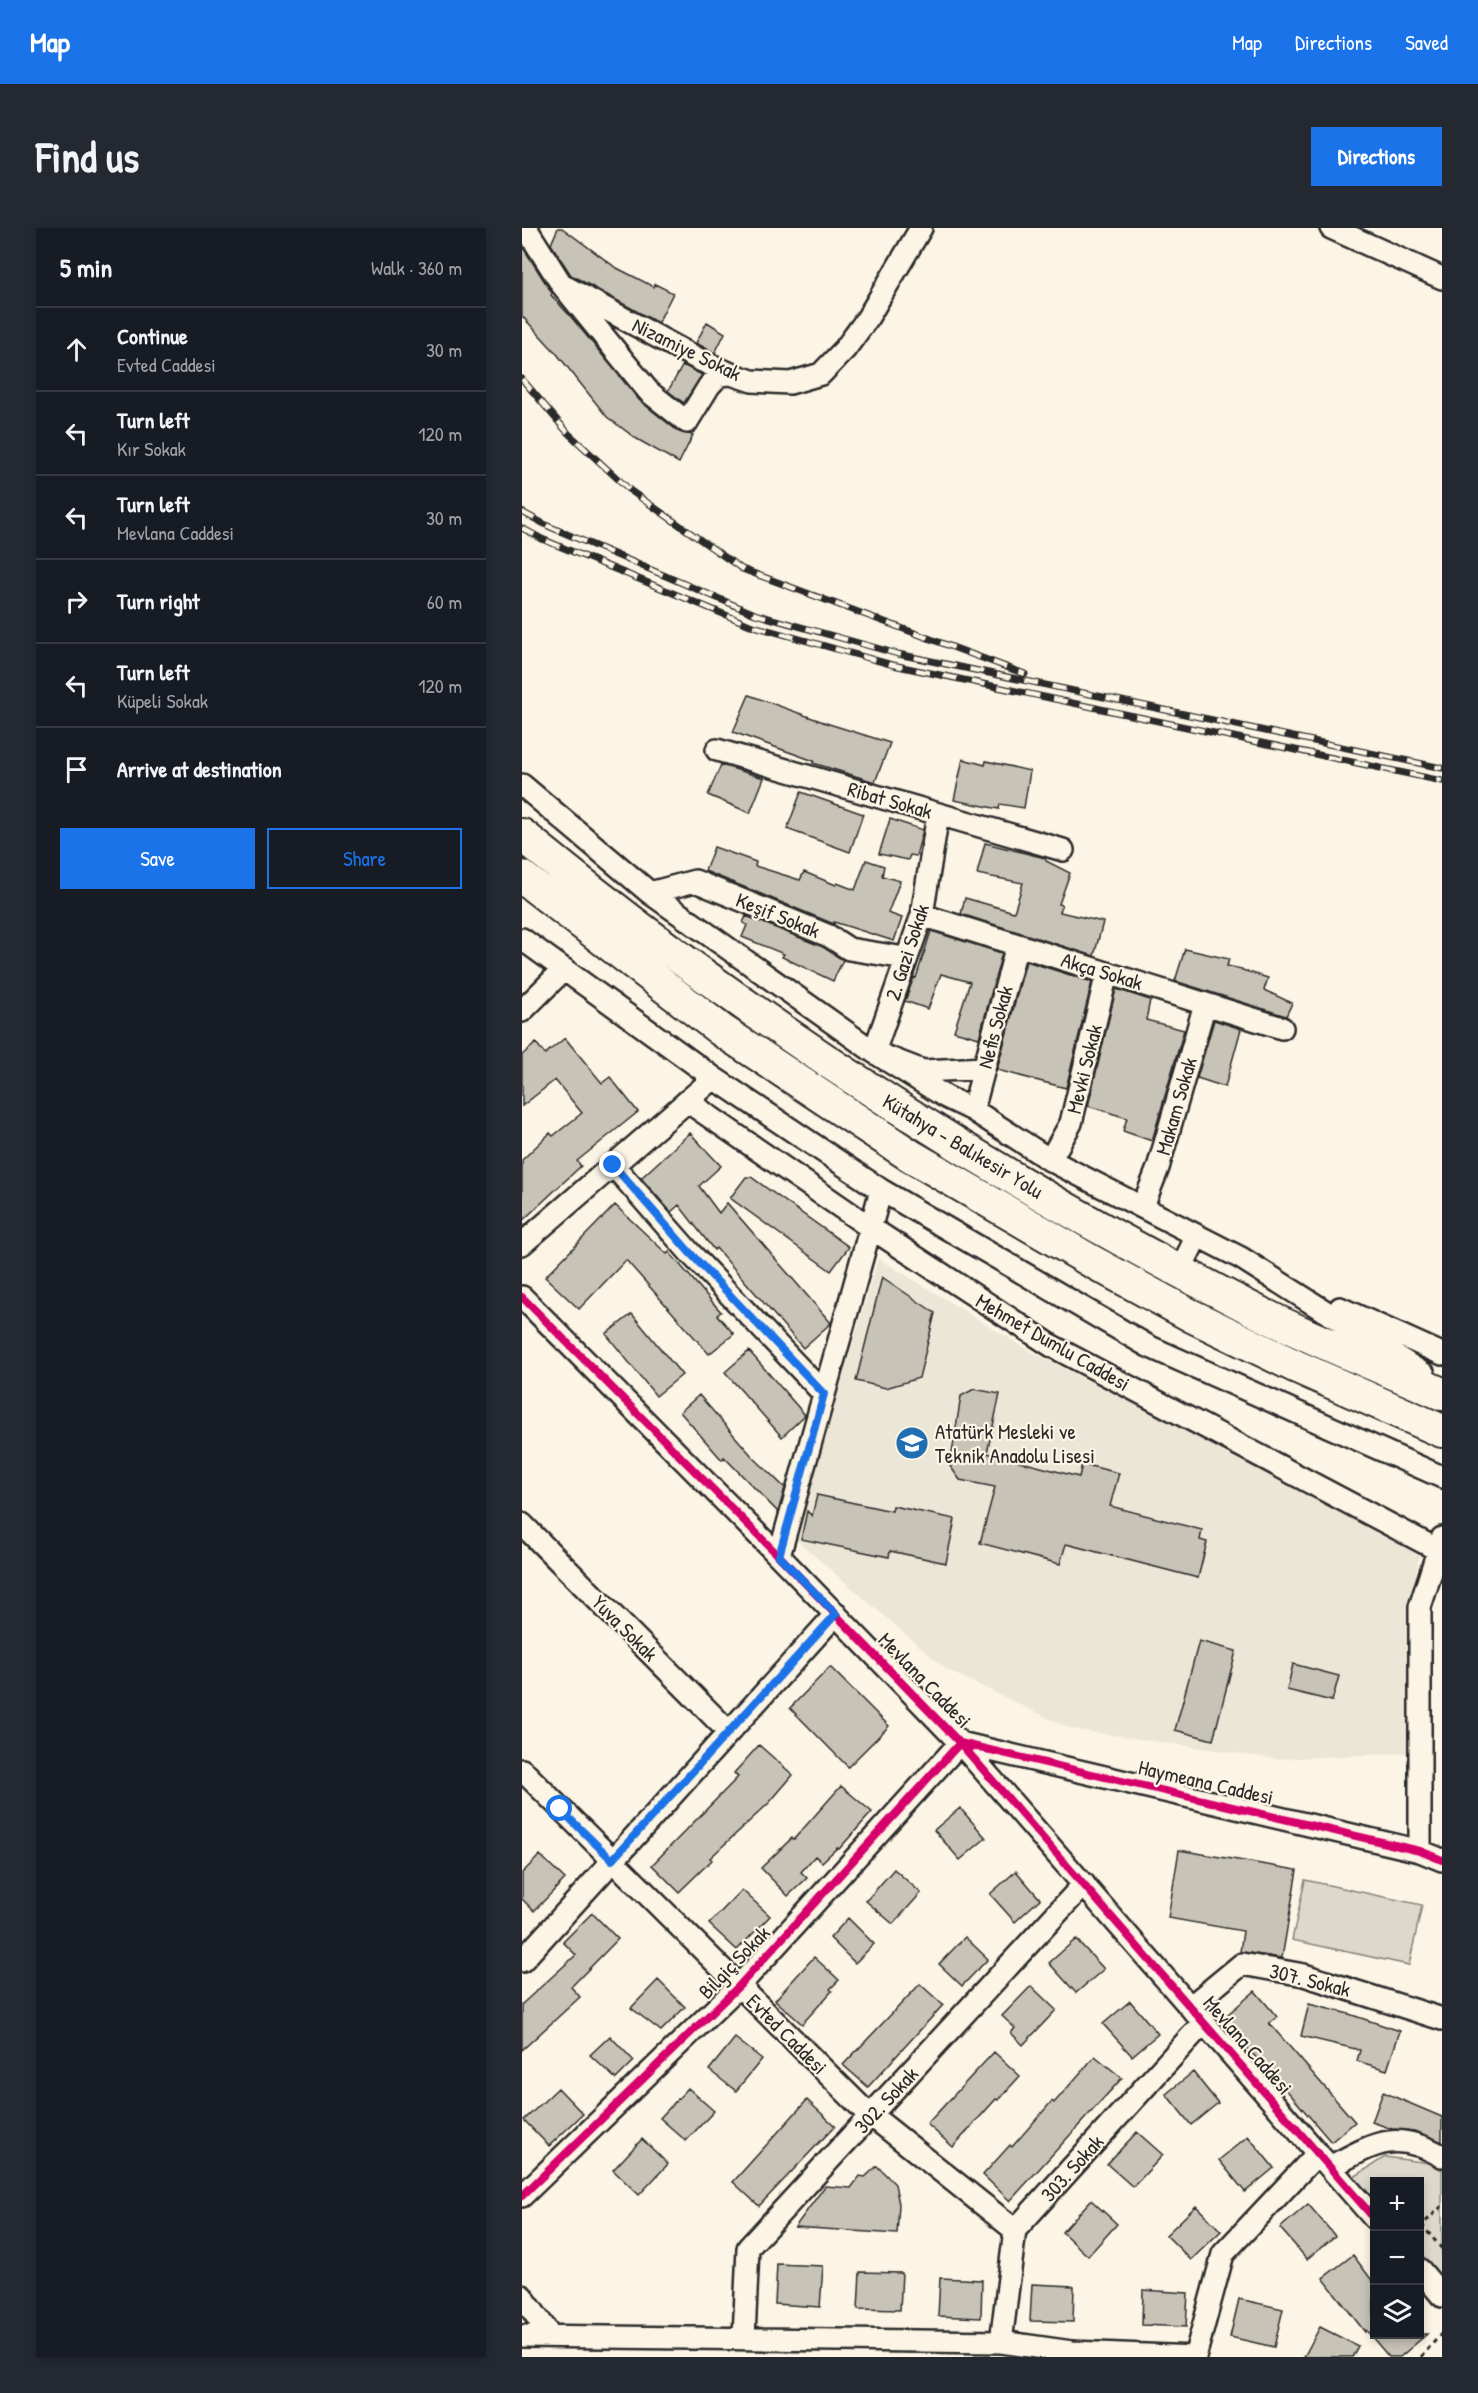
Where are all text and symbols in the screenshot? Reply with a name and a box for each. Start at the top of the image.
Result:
text: Map [30,23,70,61]
text: Map [1232,28,1262,57]
text: Directions [1295,28,1372,57]
text: Saved [1405,28,1448,57]
button: Directions [1311,127,1442,186]
text: Find us [36,128,139,185]
text: 5 min [60,250,112,285]
text: Walk · 360 m [371,254,462,281]
street label: Nizamiye Sokak [628,310,747,388]
text: Continue [117,321,188,351]
icon: ahead [60,333,93,366]
text: 30 m [426,336,462,363]
text: Evted Caddesi [117,351,216,378]
text: Turn left [117,405,190,435]
icon: left [60,417,93,450]
text: 120 m [418,420,462,447]
text: Kır Sokak [117,435,186,462]
text: Turn left [117,489,190,519]
icon: left [60,501,93,534]
text: 30 m [426,504,462,531]
text: Mevlana Caddesi [117,519,234,546]
icon: right [60,585,93,618]
text: Turn right [117,586,200,616]
text: 60 m [427,588,462,615]
text: Turn left [117,657,190,687]
icon: left [60,669,93,702]
text: 120 m [418,672,462,699]
text: Küpeli Sokak [117,687,208,714]
icon: arrive [60,753,93,786]
text: Arrive at destination [117,754,282,784]
street label: Ribat Sokak [844,774,936,826]
button: Save [60,828,255,889]
button: Share [267,828,462,889]
street label: Keşif Sokak [732,885,825,945]
street label: 2. Gazi Sokak [878,900,936,1004]
street label: Akça Sokak [1058,945,1147,997]
street label: Nefis Sokak [970,982,1020,1072]
street label: Mevki Sokak [1059,1021,1109,1117]
street label: Makam Sokak [1148,1053,1204,1158]
street label: Kütahya - Balıkesir Yolu [877,1087,1049,1206]
route end [599,1151,625,1177]
street label: Mehmet Dumlu Caddesi [971,1286,1135,1398]
place label: Atatürk Mesleki ve Teknik Anadolu Lisesi [935,1417,1095,1470]
school or university icon: Atatürk Mesleki ve Teknik Anadolu Lisesi [894,1425,930,1461]
street label: Yuva Sokak [585,1588,665,1668]
street label: Mevlana Caddesi [872,1626,978,1734]
street label: Haymeana Caddesi [1136,1752,1276,1812]
route start [546,1795,572,1821]
street label: Bilgiç Sokak [692,1919,776,2005]
street label: 307. Sokak [1267,1956,1354,2004]
street label: Evted Caddesi [740,1987,834,2081]
street label: Mevlana Caddesi [1197,1989,1299,2101]
street label: 302. Sokak [848,2060,925,2140]
street label: 303. Sokak [1034,2128,1110,2208]
map controls [1370,2177,1424,2339]
button: + [1370,2177,1424,2231]
button: − [1370,2231,1424,2285]
button: layers [1370,2285,1424,2339]

